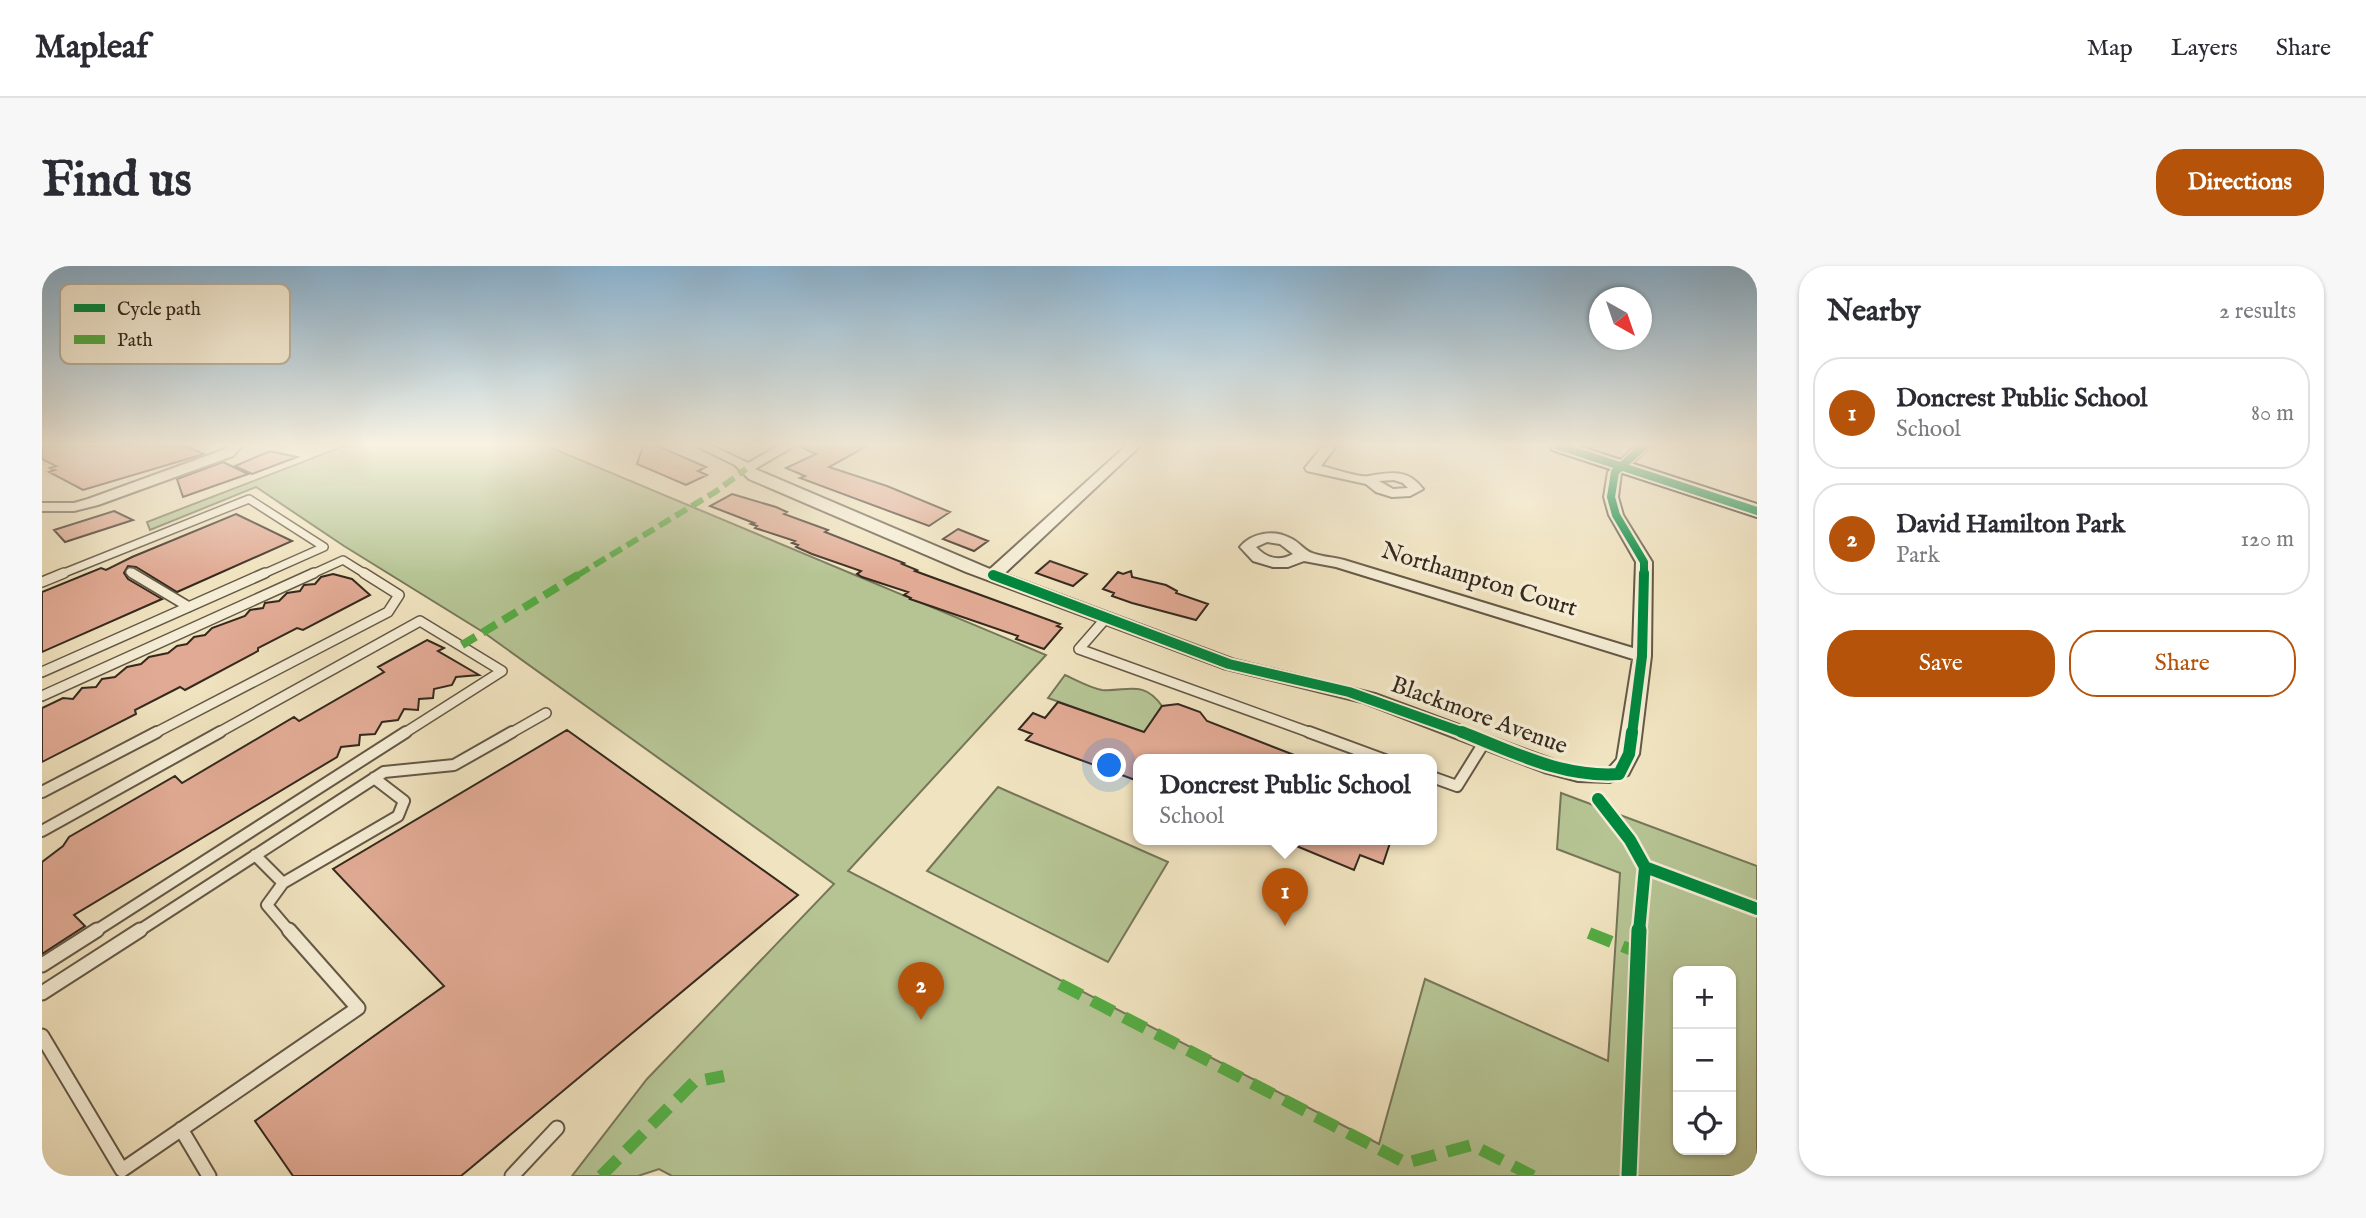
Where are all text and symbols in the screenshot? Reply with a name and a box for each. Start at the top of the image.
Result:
text: Mapleaf [35,27,148,69]
text: Map [2087,33,2133,64]
text: Layers [2171,33,2238,64]
text: Share [2276,33,2331,64]
button: Directions [2156,149,2324,216]
text: Find us [42,151,192,213]
legend [60,284,290,364]
north arrow [1589,287,1652,350]
text: Nearby [1827,293,1920,331]
text: 2 results [2219,297,2296,326]
text: Cycle path [117,298,201,322]
text: Path [117,329,153,353]
text: Doncrest Public School [1896,382,2147,415]
text: 1 [1848,399,1856,428]
text: 80 m [2251,399,2294,428]
text: School [1896,415,1961,444]
text: David Hamilton Park [1896,508,2125,541]
text: 2 [1847,525,1857,554]
text: 120 m [2241,525,2294,554]
street label: Northampton Court [1377,535,1581,625]
text: Park [1896,541,1940,570]
button: Save [1827,630,2055,697]
button: Share [2069,630,2296,697]
street label: Blackmore Avenue [1386,670,1572,762]
your location [1092,748,1126,782]
popup [1133,754,1437,845]
text: Doncrest Public School [1159,769,1411,802]
text: School [1159,802,1224,831]
pin: 1 [1262,868,1308,926]
pin: 2 [898,962,944,1020]
map controls [1673,966,1736,1155]
button: + [1673,966,1736,1029]
button: − [1673,1029,1736,1092]
button: locate [1673,1092,1736,1155]

